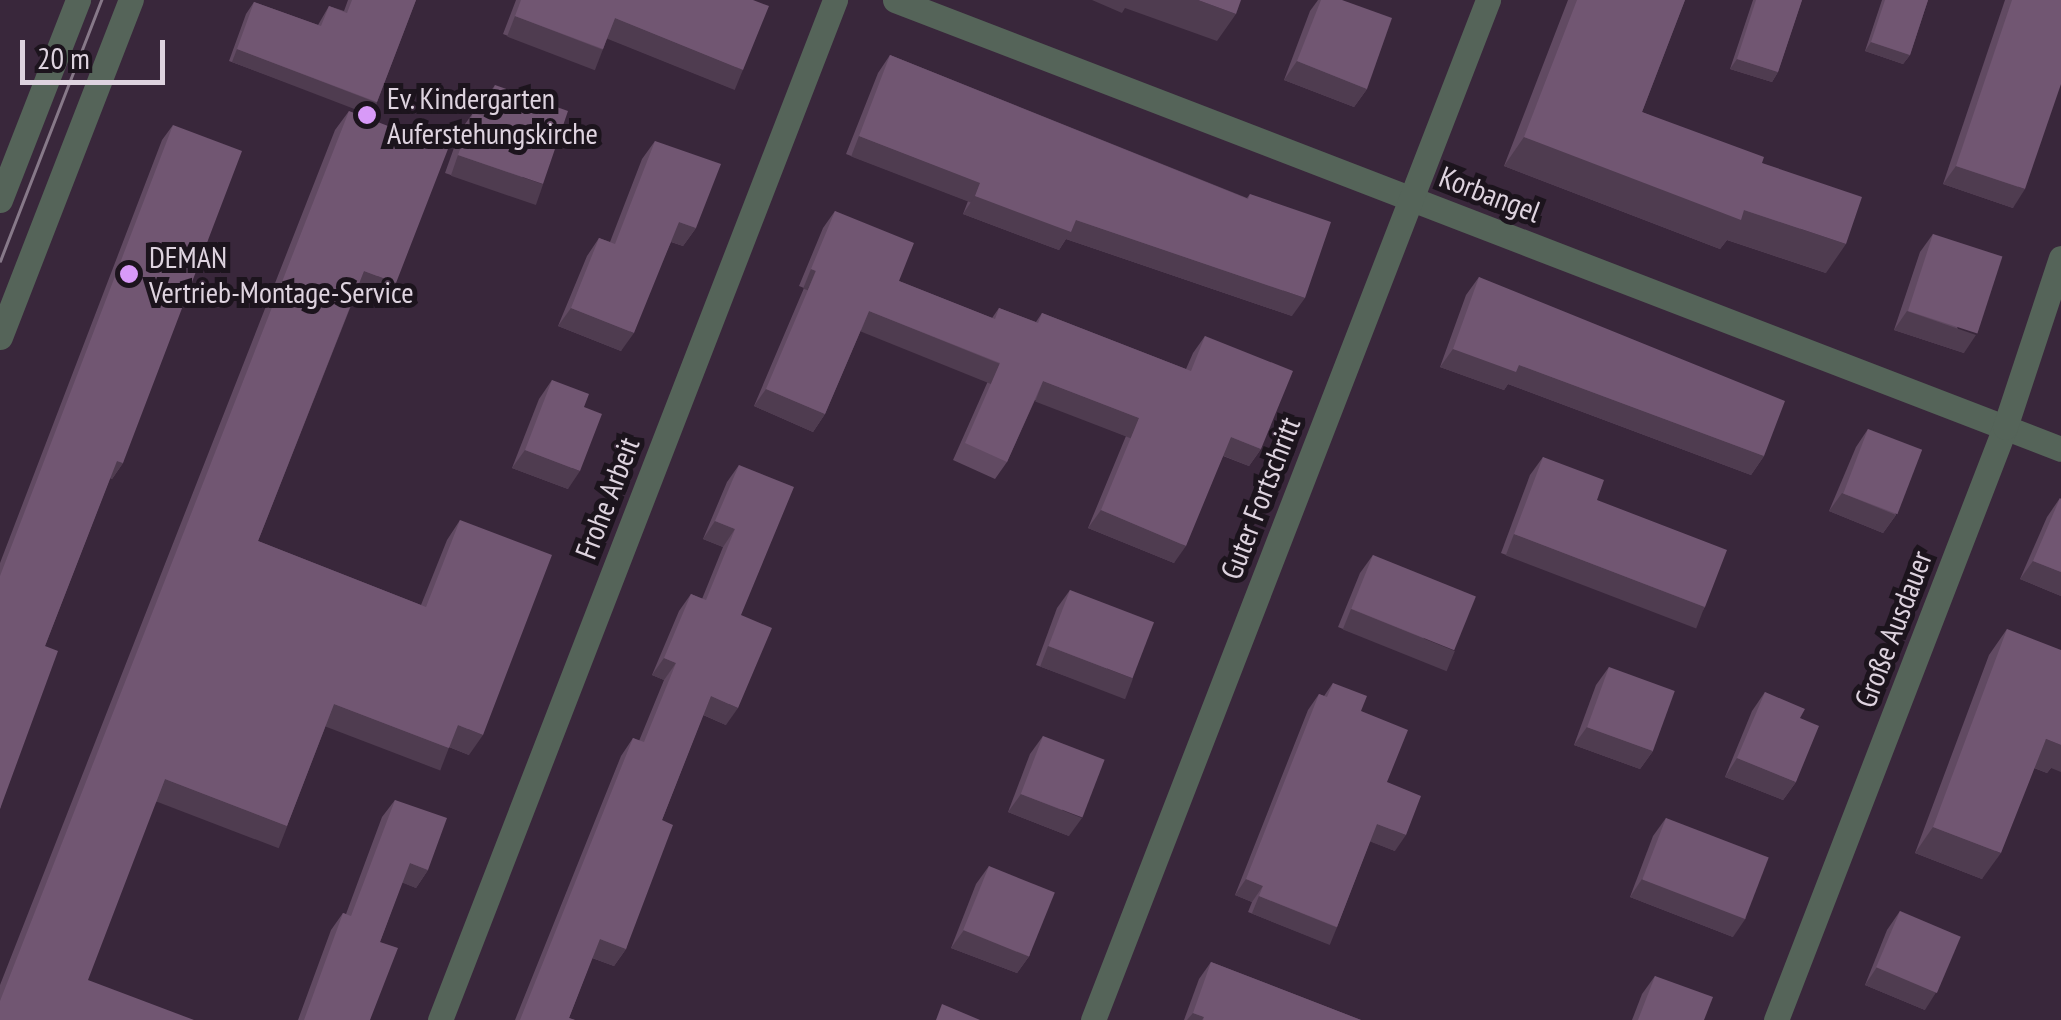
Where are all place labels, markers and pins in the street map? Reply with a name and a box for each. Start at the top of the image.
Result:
place label: Ev. Kindergarten Auferstehungskirche [387,80,598,150]
marker: Ev. Kindergarten Auferstehungskirche [356,104,378,126]
place label: DEMAN Vertrieb-Montage-Service [149,239,414,310]
marker: DEMAN Vertrieb-Montage-Service [118,263,140,285]

